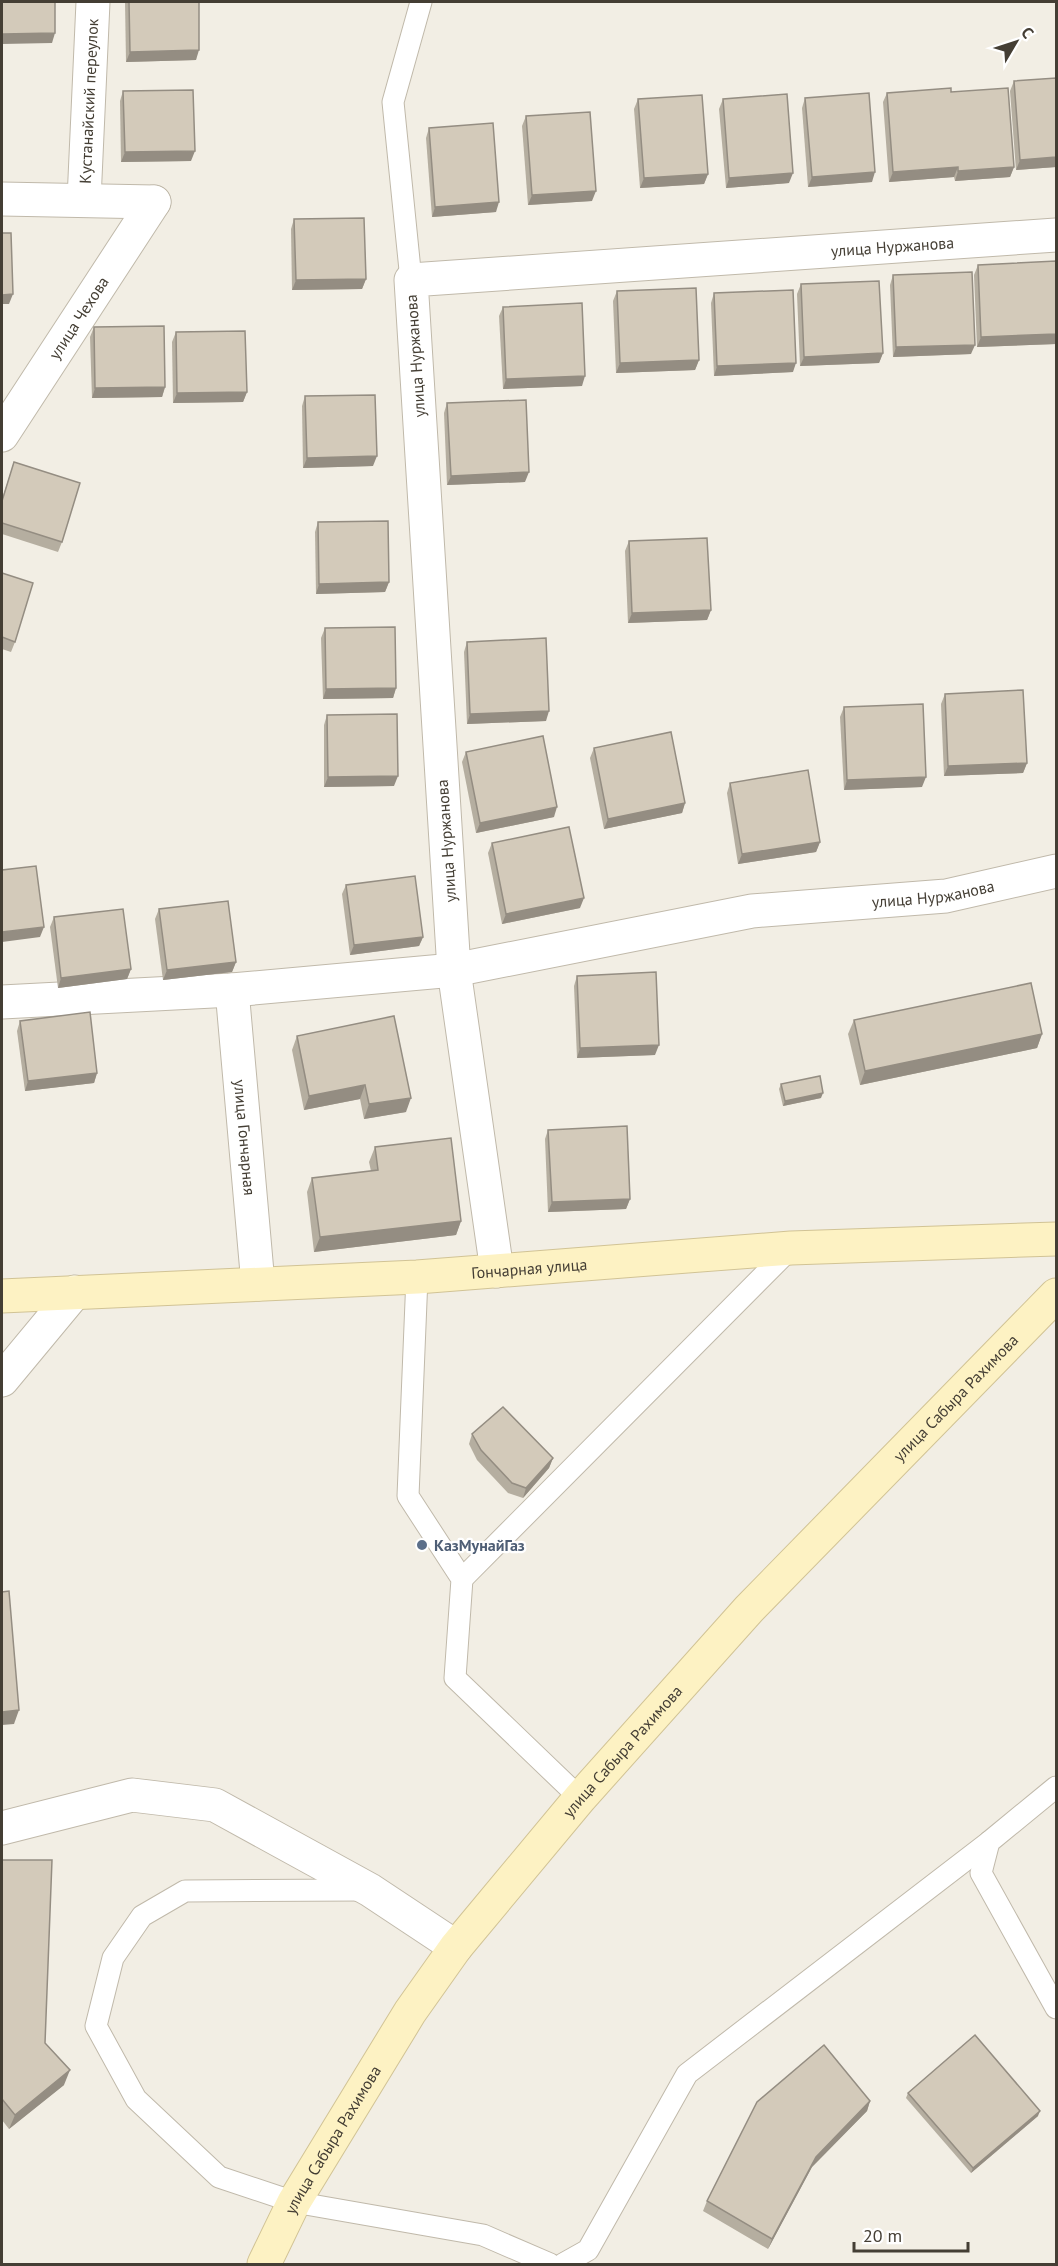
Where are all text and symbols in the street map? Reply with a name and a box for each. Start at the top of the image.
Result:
north arrow [986,12,1046,72]
street label: Кустанайский переулок [75,18,102,184]
text: С [1017,23,1038,42]
street label: улица Нуржанова [830,232,955,261]
street label: улица Чехова [44,273,113,363]
street label: улица Нуржанова [401,294,429,418]
street label: улица Нуржанова [432,779,460,903]
street label: улица Нуржанова [871,875,996,912]
street label: улица Гончарная [230,1079,260,1196]
street label: Гончарная улица [471,1254,588,1283]
street label: улица Сабыра Рахимова [889,1330,1022,1466]
place label: КазМунайГаз [434,1535,525,1555]
marker: КазМунайГаз [415,1538,429,1552]
street label: улица Сабыра Рахимова [558,1681,686,1821]
street label: улица Сабыра Рахимова [280,2062,385,2217]
scale bar [854,2215,968,2253]
text: 20 m [863,2224,902,2247]

